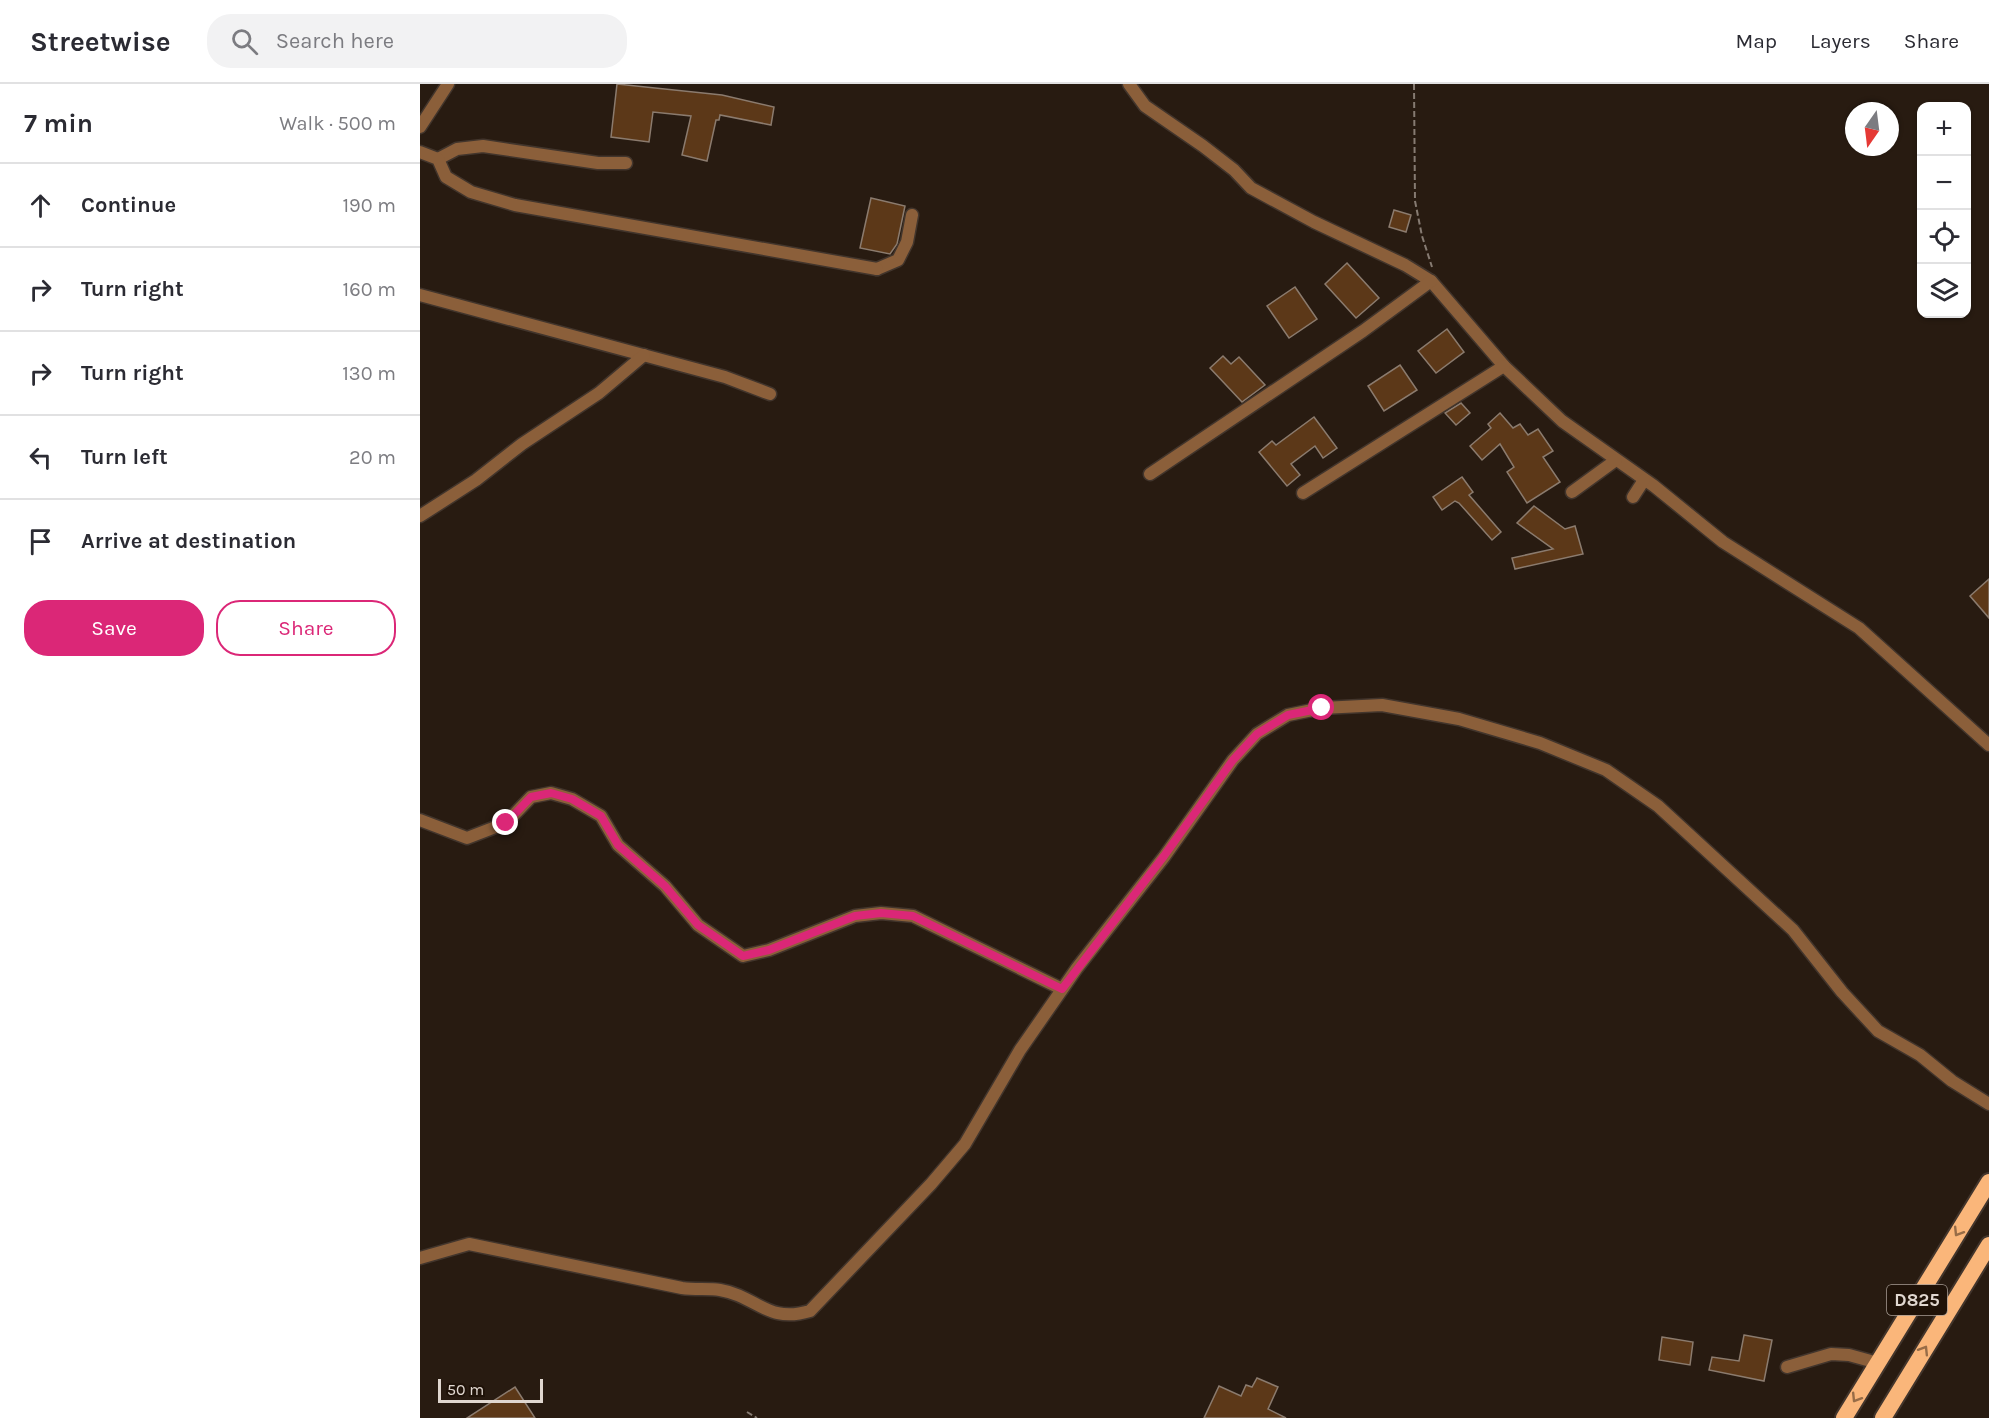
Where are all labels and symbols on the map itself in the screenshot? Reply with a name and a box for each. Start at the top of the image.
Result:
north arrow [1845,102,1899,156]
route start [1308,694,1334,720]
route end [492,809,518,835]
one-way arrow [1954,1226,1966,1236]
road number: D825 [1887,1285,1947,1315]
one-way arrow [1917,1346,1929,1356]
scale bar [438,1376,543,1404]
one-way arrow [1852,1392,1864,1402]

